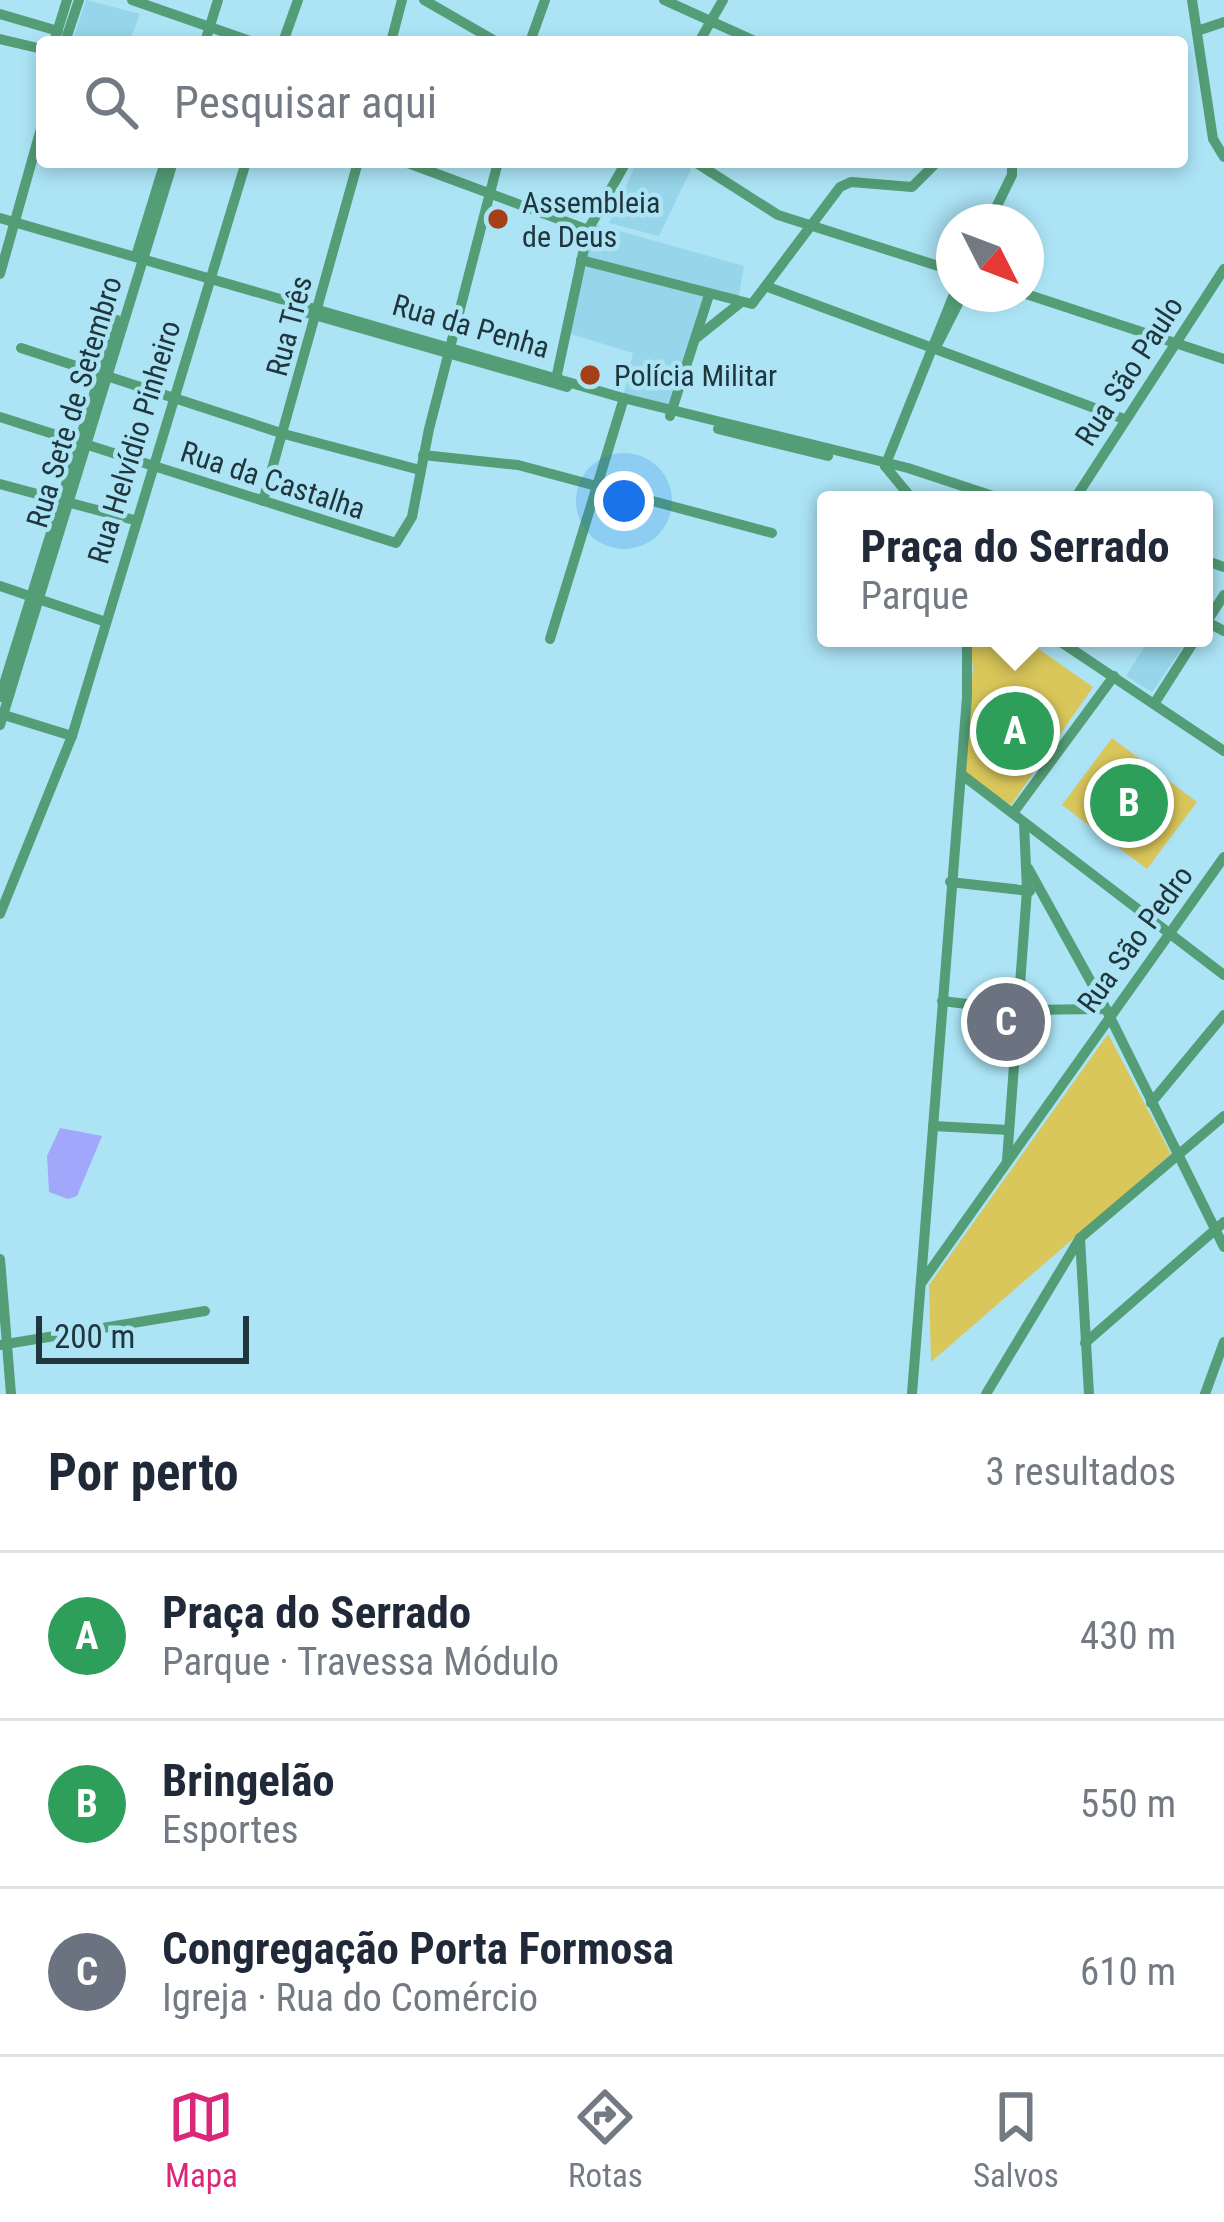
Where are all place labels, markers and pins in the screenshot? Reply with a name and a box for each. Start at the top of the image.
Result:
place label: Assembleia de Deus [522,185,660,254]
marker: Assembleia de Deus [485,206,511,232]
place label: Polícia Militar [614,358,777,393]
marker: Polícia Militar [577,362,603,388]
pin: A [976,686,1054,776]
pin: B [1090,758,1168,848]
pin: C [967,977,1045,1067]

